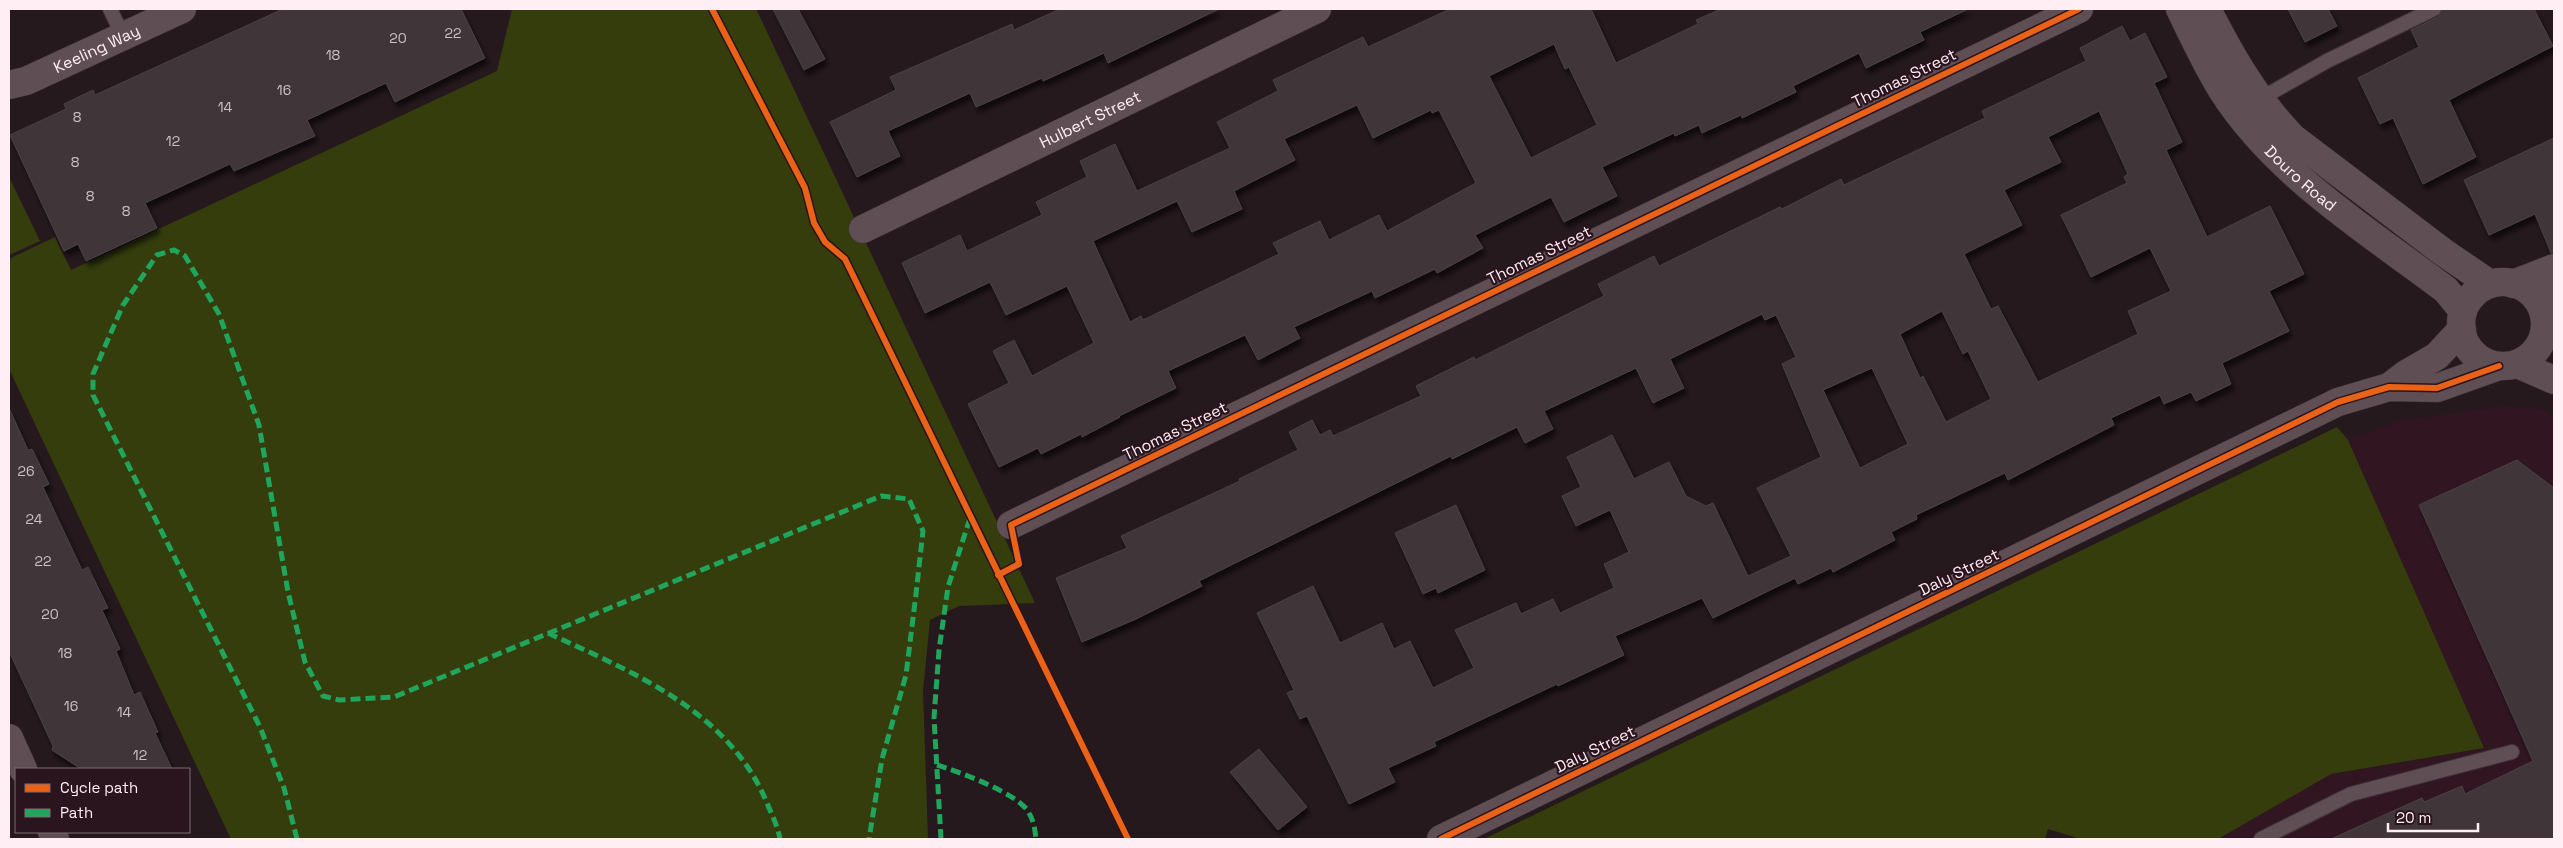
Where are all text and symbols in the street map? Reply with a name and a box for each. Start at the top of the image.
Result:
street label: Keeling Way [50,19,143,78]
house number: 22 [445,24,461,42]
house number: 20 [389,29,407,47]
street label: Thomas Street [1848,44,1960,112]
house number: 18 [326,46,341,64]
house number: 16 [277,81,291,99]
street label: Hulbert Street [1035,86,1144,153]
house number: 14 [218,98,233,116]
house number: 8 [73,108,82,126]
house number: 12 [166,132,180,150]
street label: Douro Road [2260,141,2341,216]
house number: 8 [71,153,80,171]
house number: 8 [86,187,95,205]
house number: 8 [122,202,131,220]
street label: Thomas Street [1483,221,1595,289]
street label: Thomas Street [1119,397,1231,465]
house number: 26 [17,462,35,480]
house number: 24 [26,510,43,528]
street label: Daly Street [1916,544,2002,600]
house number: 22 [35,552,51,570]
house number: 20 [41,605,59,623]
house number: 18 [58,644,73,662]
house number: 16 [64,697,78,715]
house number: 14 [117,703,132,721]
street label: Daly Street [1552,721,1638,777]
house number: 12 [133,746,147,764]
legend [15,768,190,833]
text: Cycle path [60,778,138,797]
scale bar [2388,800,2478,832]
text: Path [60,803,93,822]
text: 20 m [2396,808,2431,827]

